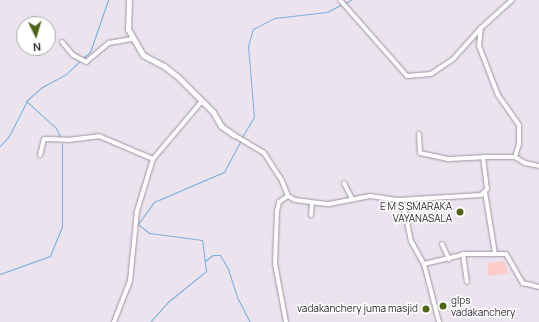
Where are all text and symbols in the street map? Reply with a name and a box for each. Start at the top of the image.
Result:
north arrow [16,16,56,56]
text: N [32,40,42,55]
place label: E M S SMARAKA VAYANASALA [380,200,452,224]
marker: E M S SMARAKA VAYANASALA [455,207,465,217]
place label: glps vadakanchery [451,294,515,318]
marker: glps vadakanchery [438,301,448,311]
place label: vadakanchery juma masjid [297,303,418,315]
marker: vadakanchery juma masjid [421,304,431,314]

